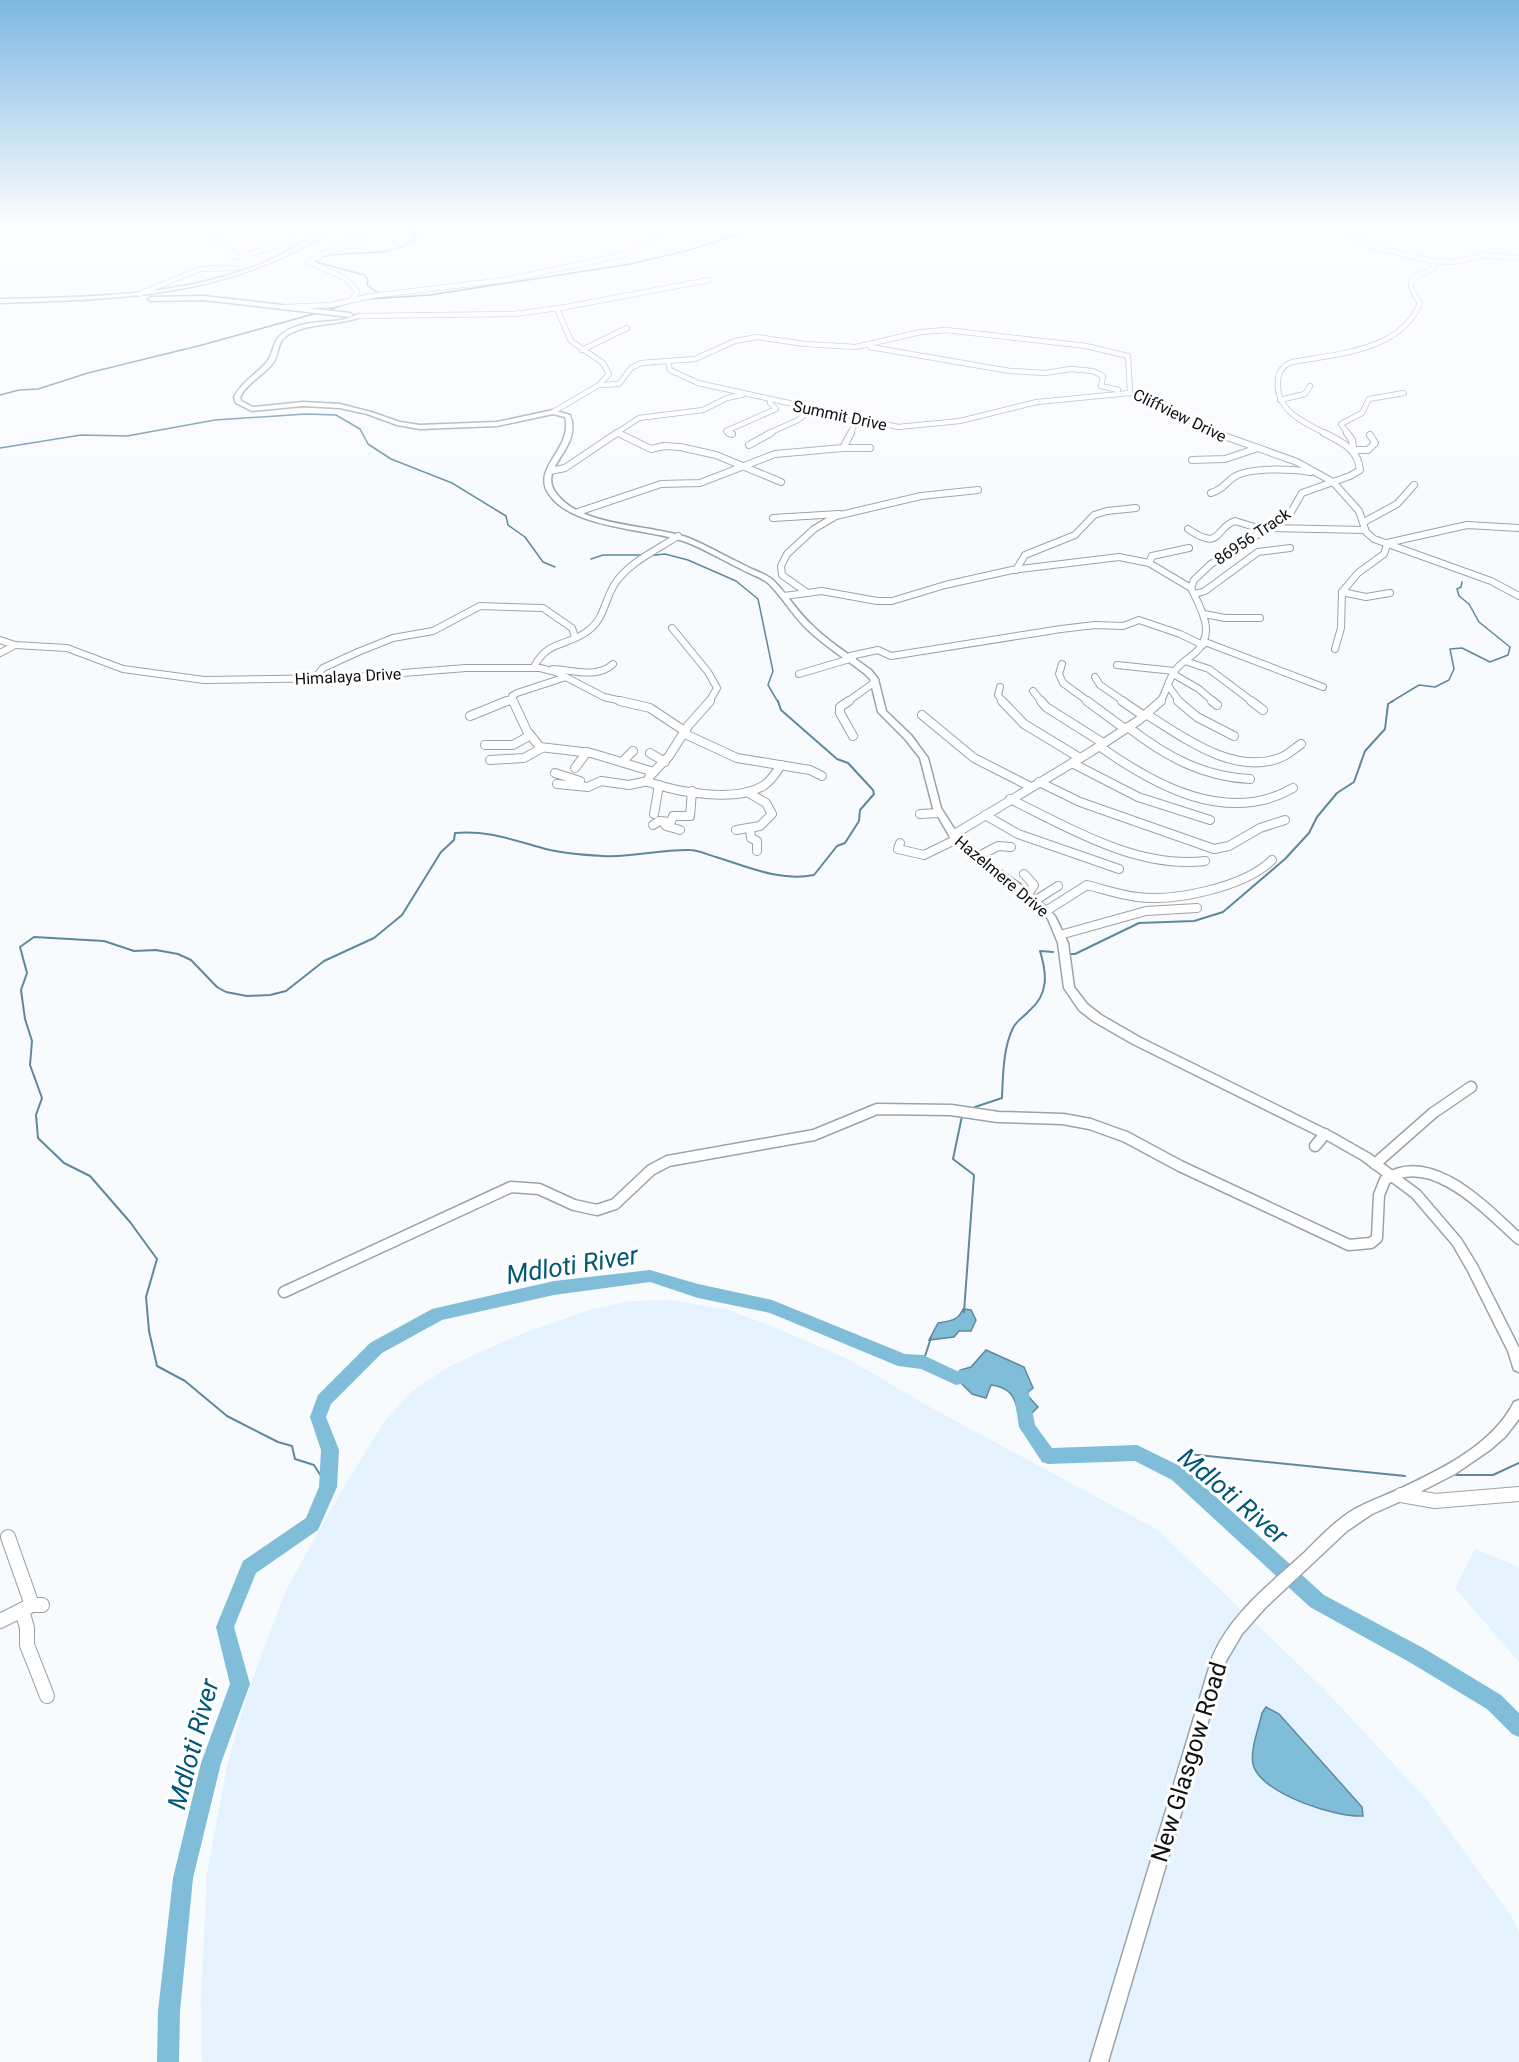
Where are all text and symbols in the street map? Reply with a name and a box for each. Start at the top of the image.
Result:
street label: Cliffview Drive [1130,385,1230,446]
street label: Summit Drive [791,396,889,435]
street label: 86956 Track [1211,503,1295,569]
street label: Himalaya Drive [294,664,402,689]
street label: Hazelmere Drive [951,832,1052,921]
water label: Mdloti River [504,1240,642,1290]
water label: Mdloti River [1172,1442,1295,1551]
street label: New Glasgow Road [1145,1659,1233,1865]
water label: Mdloti River [161,1674,225,1812]

